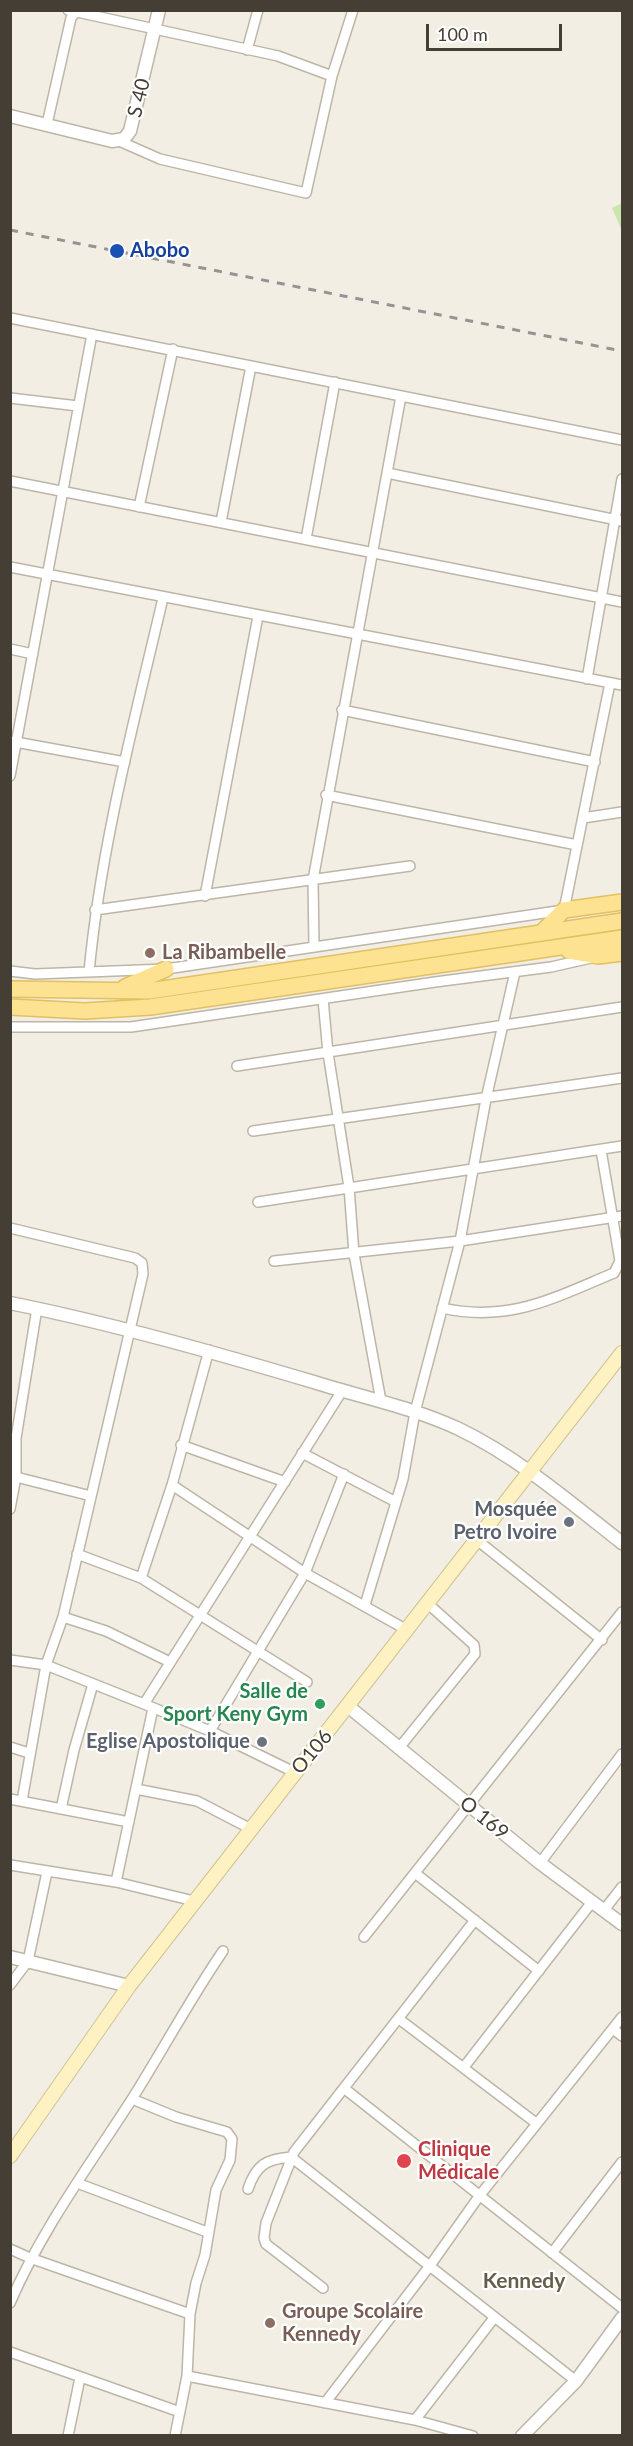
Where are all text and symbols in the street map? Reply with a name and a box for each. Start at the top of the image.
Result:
scale bar [429,12,566,50]
text: 100 m [437,23,488,45]
street label: S 40 [123,76,155,120]
place label: Abobo [130,239,190,263]
marker: Abobo [108,242,126,260]
place label: La Ribambelle [162,941,286,965]
marker: La Ribambelle [143,946,157,960]
place label: Mosquée Petro Ivoire [453,1498,557,1545]
marker: Mosquée Petro Ivoire [562,1515,576,1529]
place label: Salle de Sport Keny Gym [163,1680,308,1727]
marker: Salle de Sport Keny Gym [313,1697,327,1711]
street label: O106 [286,1725,338,1779]
place label: Eglise Apostolique [86,1730,250,1754]
marker: Eglise Apostolique [255,1735,269,1749]
street label: O 169 [455,1791,513,1845]
place label: Clinique Médicale [418,2138,499,2185]
marker: Clinique Médicale [395,2152,413,2170]
district label: Kennedy [483,2268,565,2294]
place label: Groupe Scolaire Kennedy [282,2300,423,2347]
marker: Groupe Scolaire Kennedy [263,2316,277,2330]

